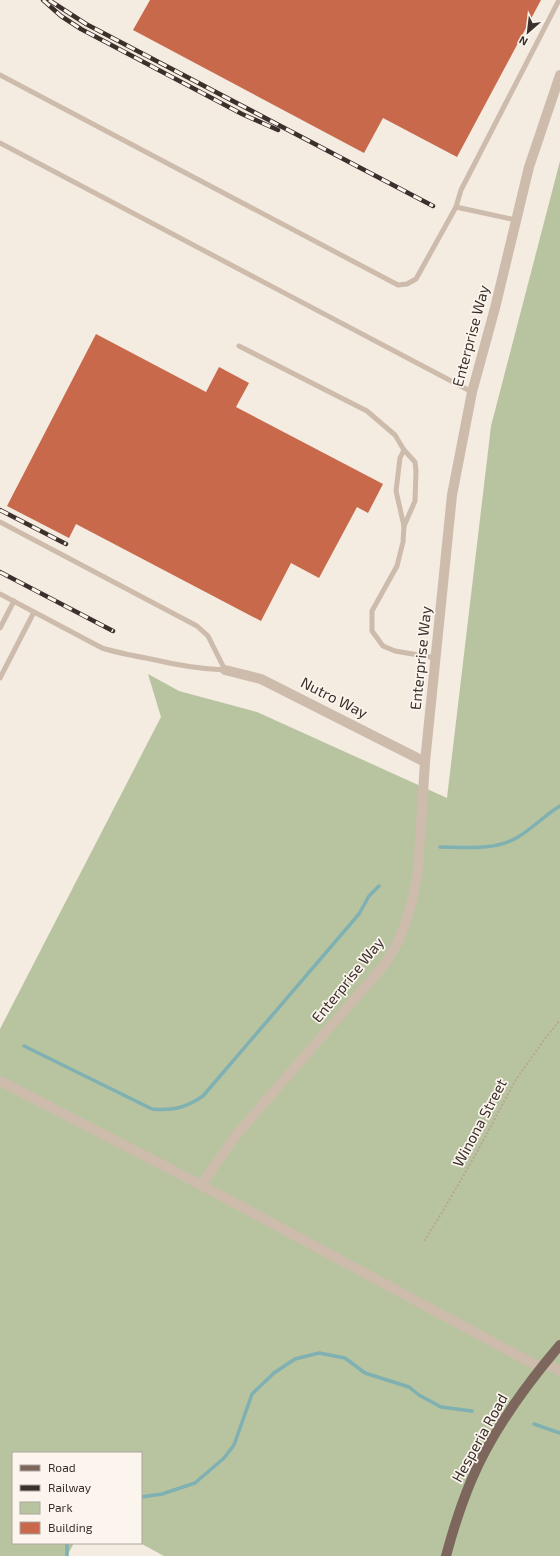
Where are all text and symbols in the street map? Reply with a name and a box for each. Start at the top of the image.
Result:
north arrow [508,12,548,52]
text: N [516,34,530,49]
street label: Enterprise Way [448,283,492,388]
street label: Enterprise Way [406,605,434,711]
street label: Nutro Way [298,673,371,722]
street label: Enterprise Way [307,933,387,1026]
street label: Winona Street [448,1075,510,1170]
street label: Hesperia Road [447,1390,511,1485]
legend [12,1452,142,1544]
text: Road [48,1460,76,1474]
text: Railway [48,1480,92,1494]
text: Park [48,1500,73,1514]
text: Building [48,1520,93,1534]

